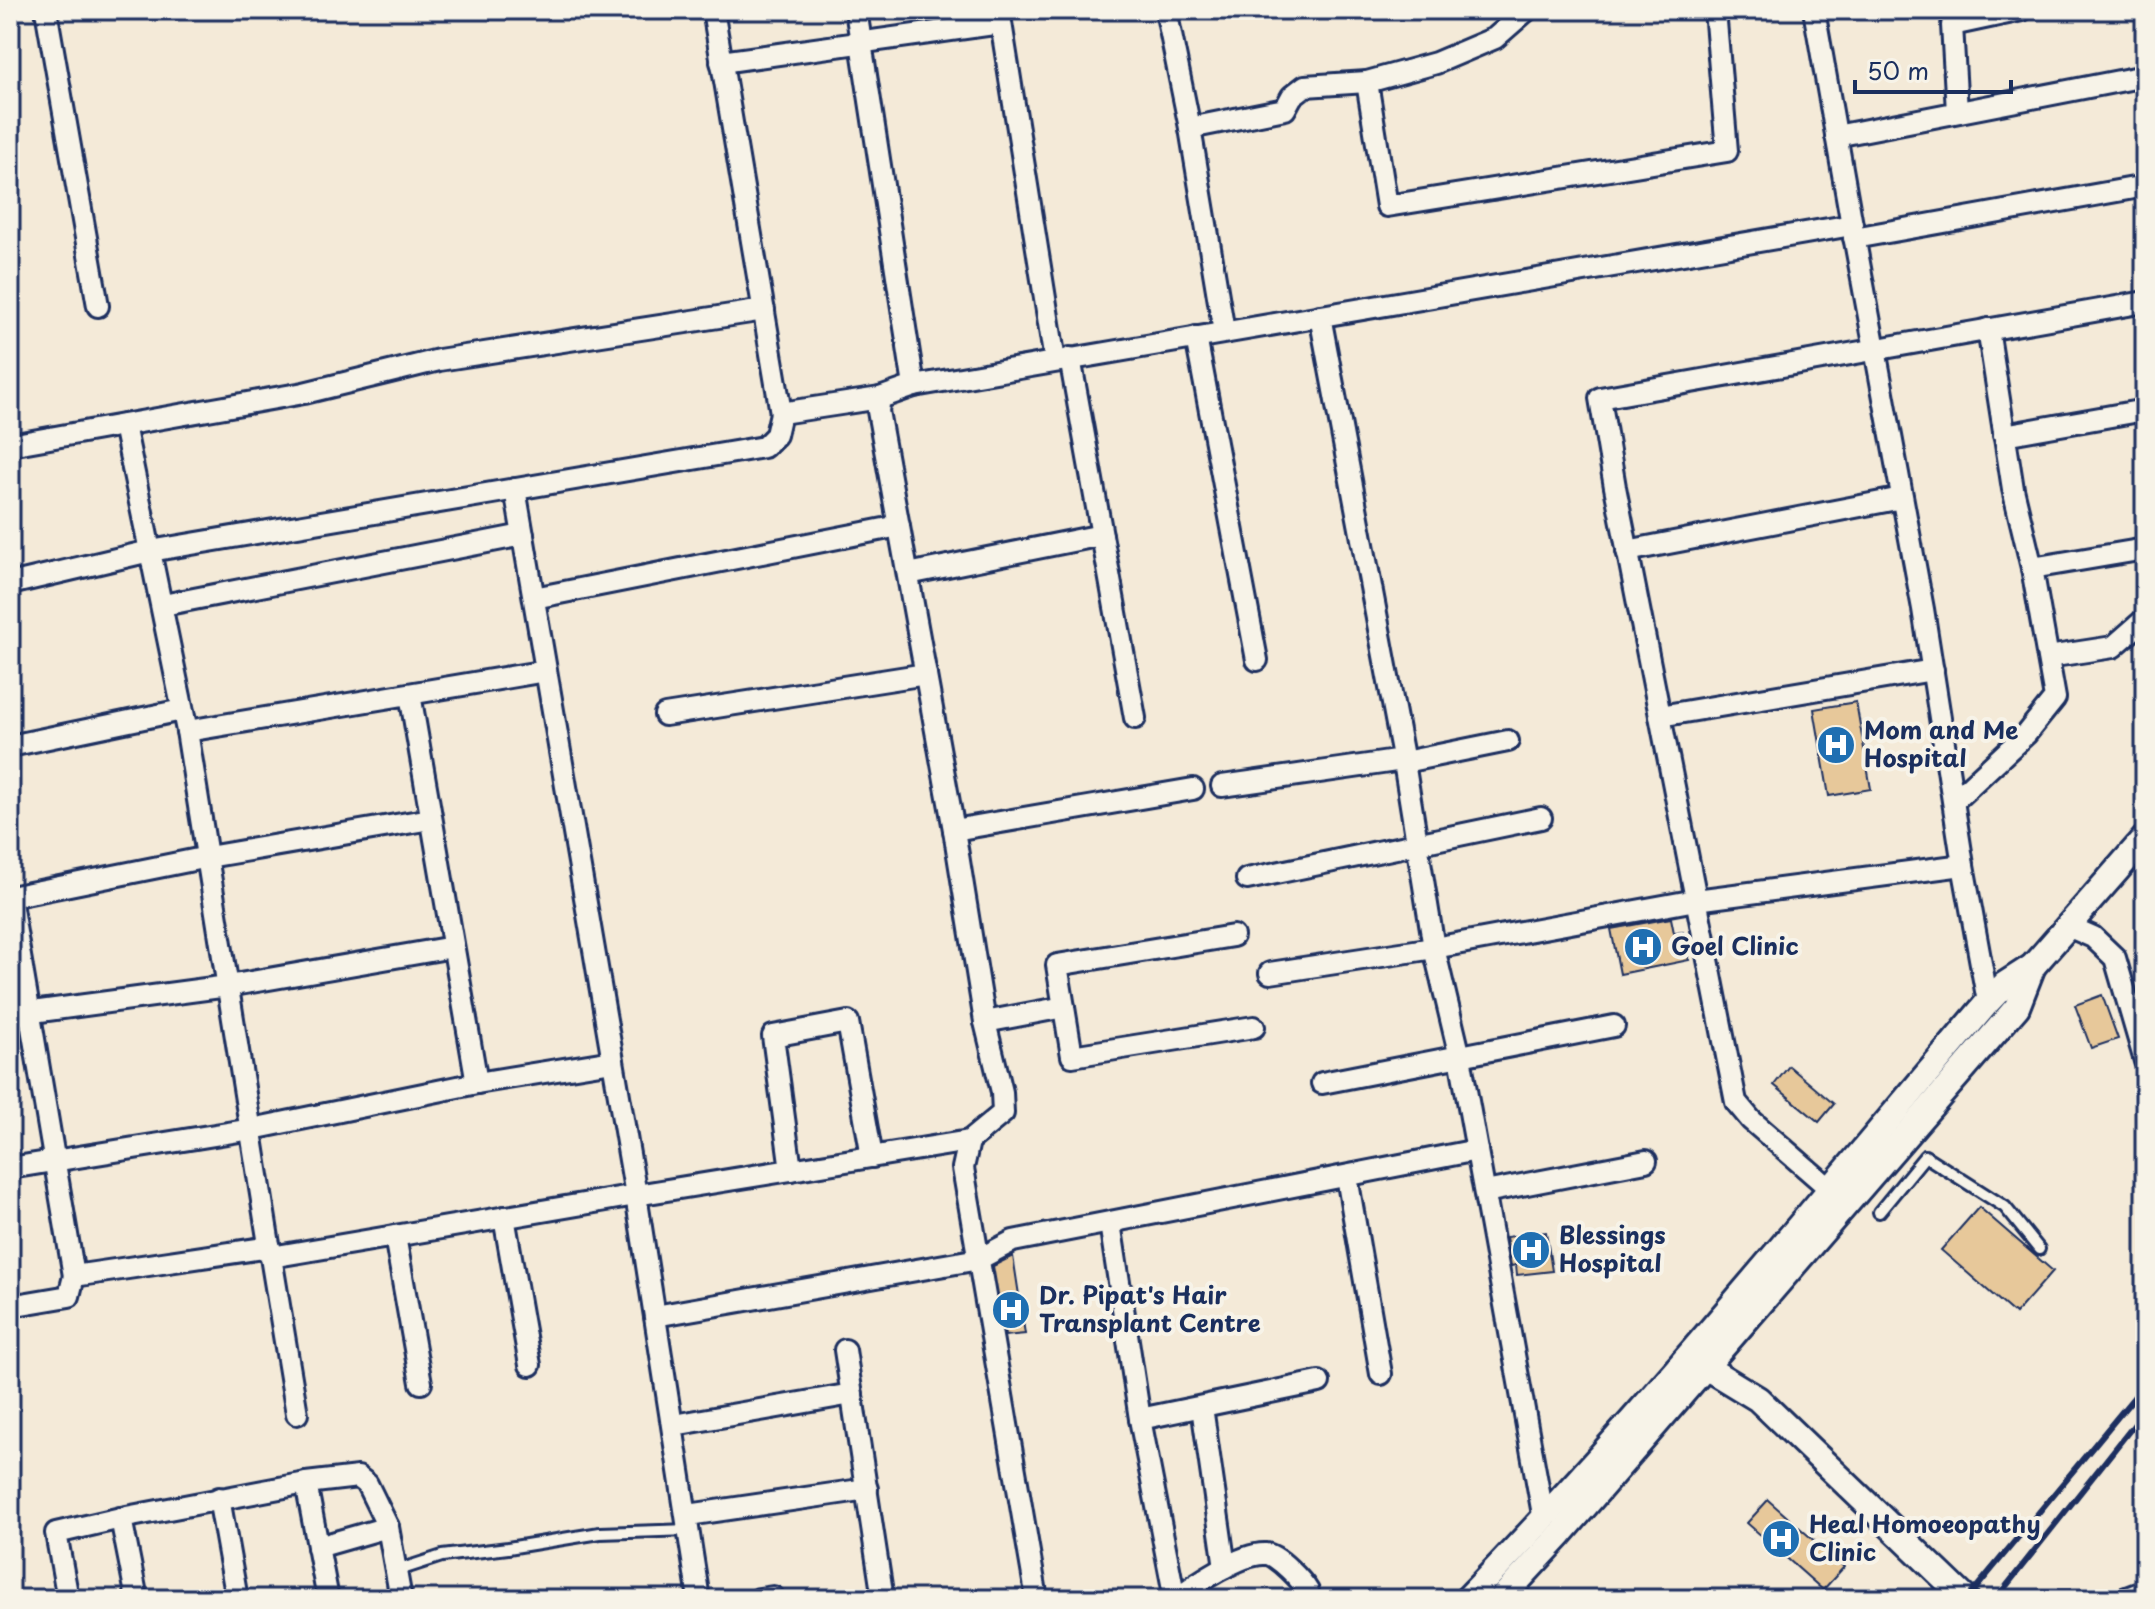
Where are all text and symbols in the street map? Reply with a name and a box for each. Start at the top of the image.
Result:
scale bar [1855,44,2011,94]
text: 50 m [1867,52,1929,88]
place label: Mom and Me Hospital [1864,711,2019,775]
hospital icon: Mom and Me Hospital [1815,724,1857,766]
hospital icon: Goel Clinic [1622,926,1664,968]
place label: Goel Clinic [1671,927,1799,963]
place label: Blessings Hospital [1559,1216,1666,1280]
hospital icon: Blessings Hospital [1510,1229,1552,1271]
place label: Dr. Pipat's Hair Transplant Centre [1039,1276,1261,1340]
hospital icon: Dr. Pipat's Hair Transplant Centre [990,1289,1032,1331]
place label: Heal Homoeopathy Clinic [1809,1505,2040,1569]
hospital icon: Heal Homoeopathy Clinic [1760,1518,1802,1560]

